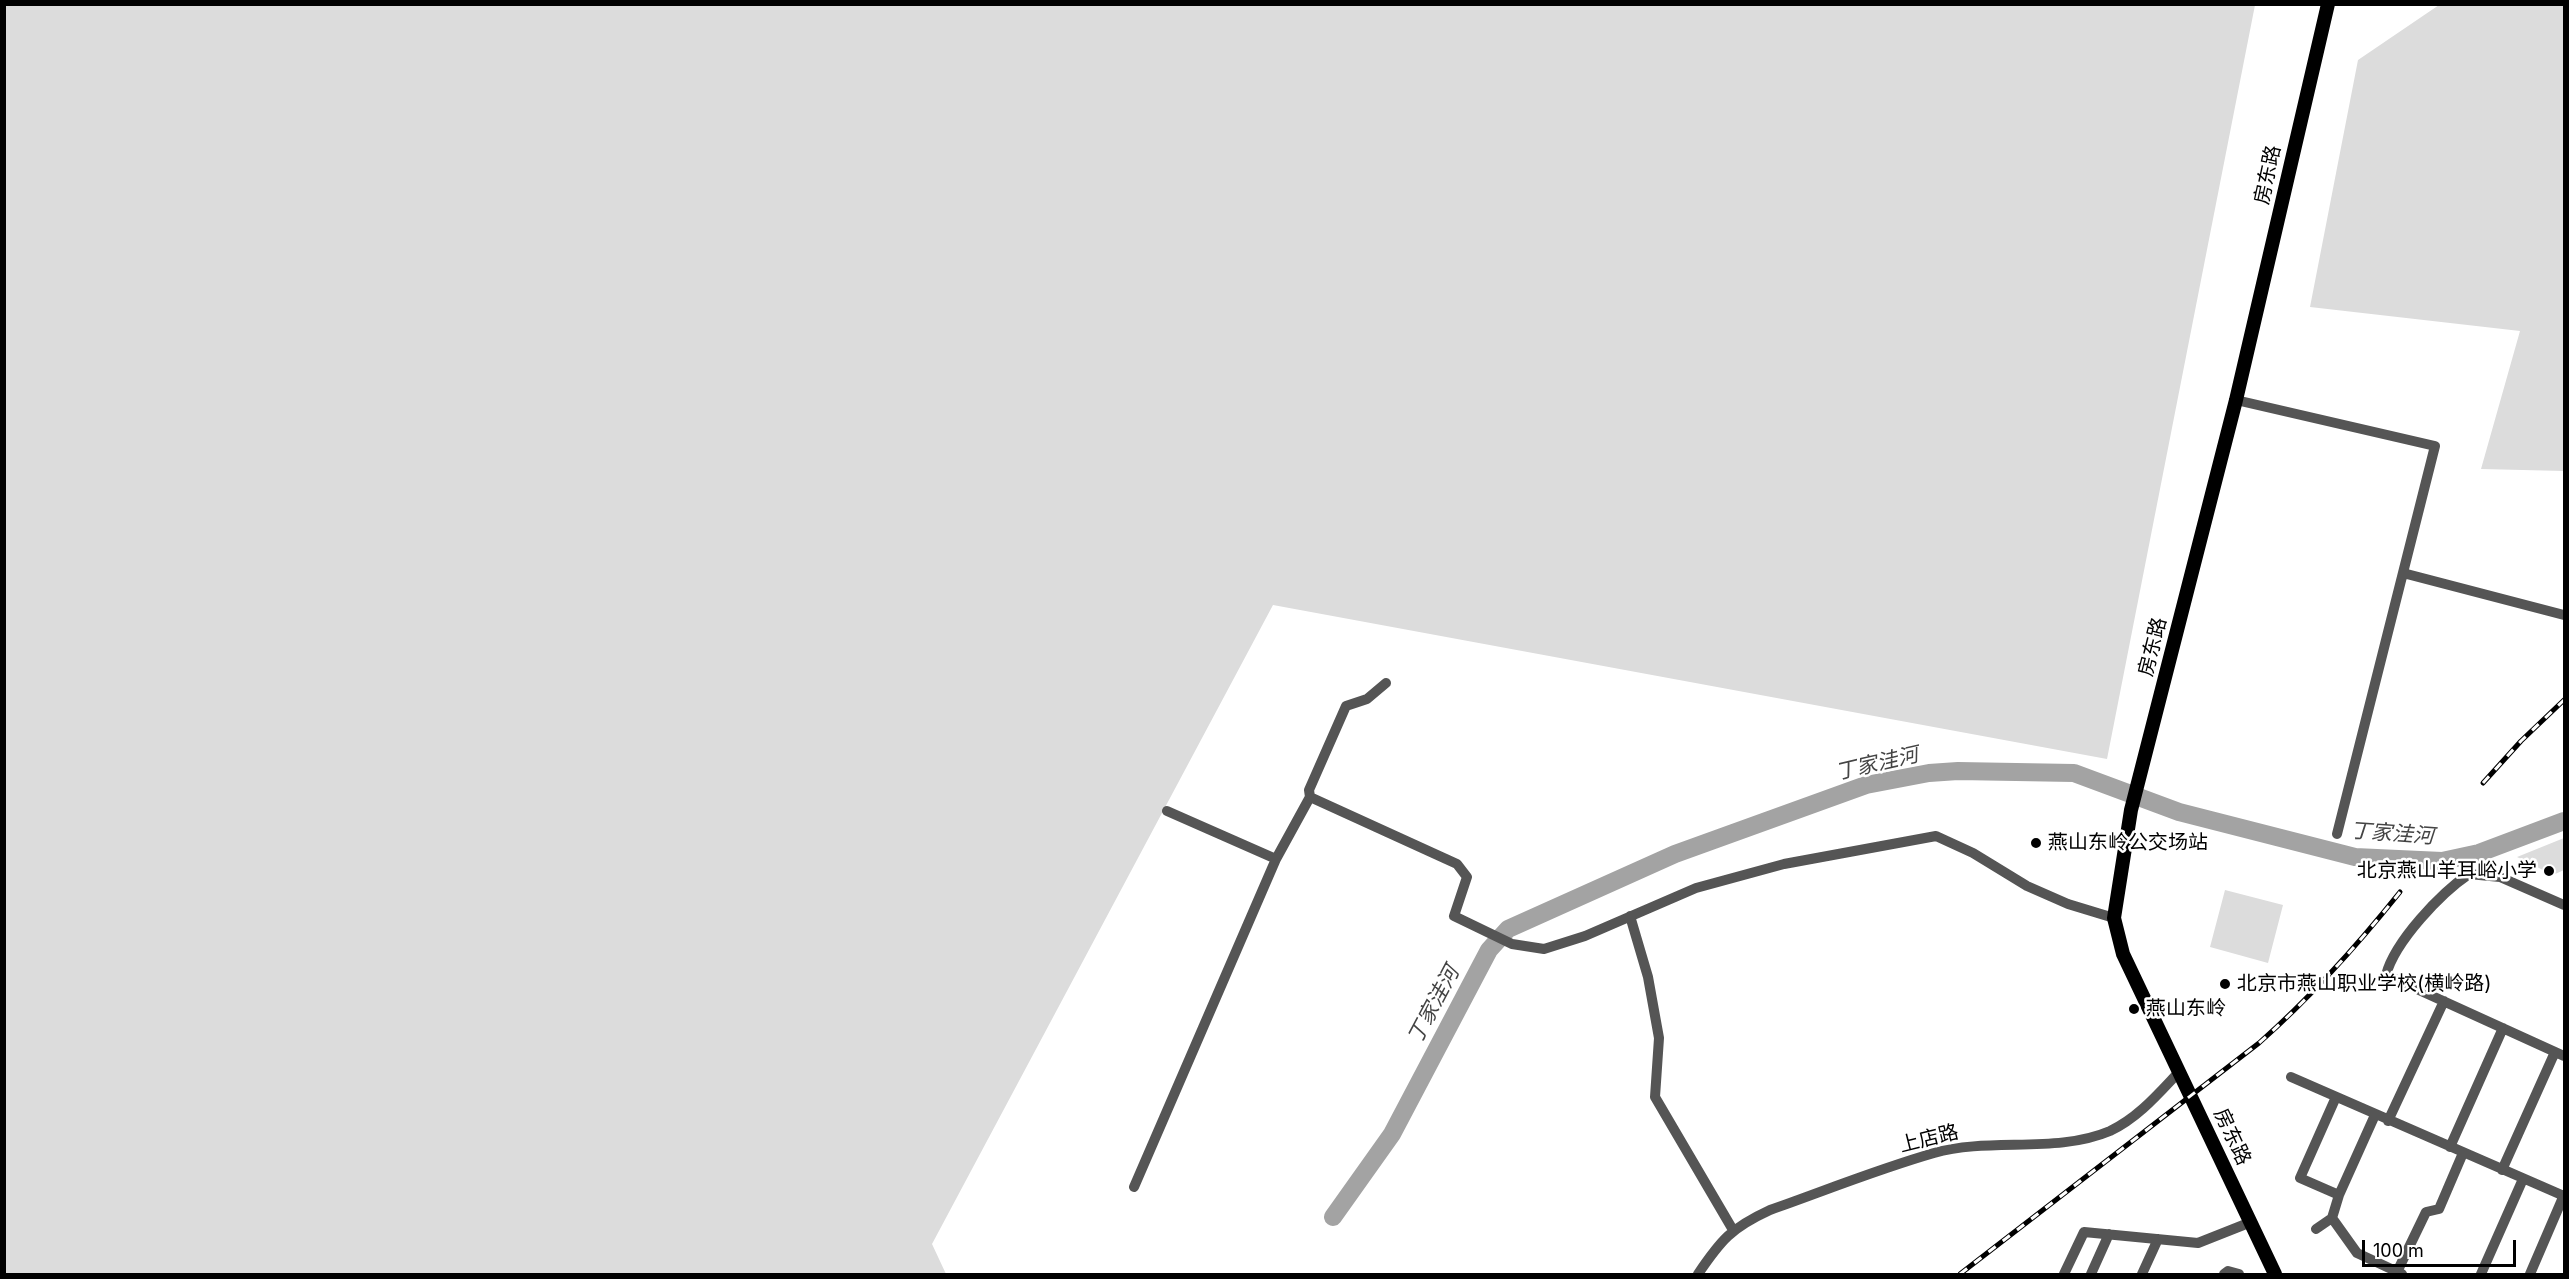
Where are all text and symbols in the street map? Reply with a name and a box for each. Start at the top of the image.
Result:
street label: 房东路 [2250,143,2286,207]
street label: 房东路 [2134,615,2172,679]
water label: 丁家洼河 [1833,742,1921,786]
water label: 丁家洼河 [2349,819,2435,849]
place label: 燕山东岭公交场站 [2048,831,2208,855]
marker: 燕山东岭公交场站 [2029,836,2043,850]
place label: 北京燕山羊耳峪小学 [2357,859,2537,883]
marker: 北京燕山羊耳峪小学 [2542,864,2556,878]
water label: 丁家洼河 [1403,962,1465,1048]
place label: 北京市燕山职业学校(横岭路) [2237,972,2492,996]
marker: 北京市燕山职业学校(横岭路) [2218,977,2232,991]
place label: 燕山东岭 [2146,997,2226,1021]
marker: 燕山东岭 [2127,1002,2141,1016]
street label: 房东路 [2208,1105,2256,1169]
street label: 上店路 [1897,1120,1961,1158]
scale bar [2365,1228,2520,1266]
text: 100 m [2373,1240,2424,1261]

